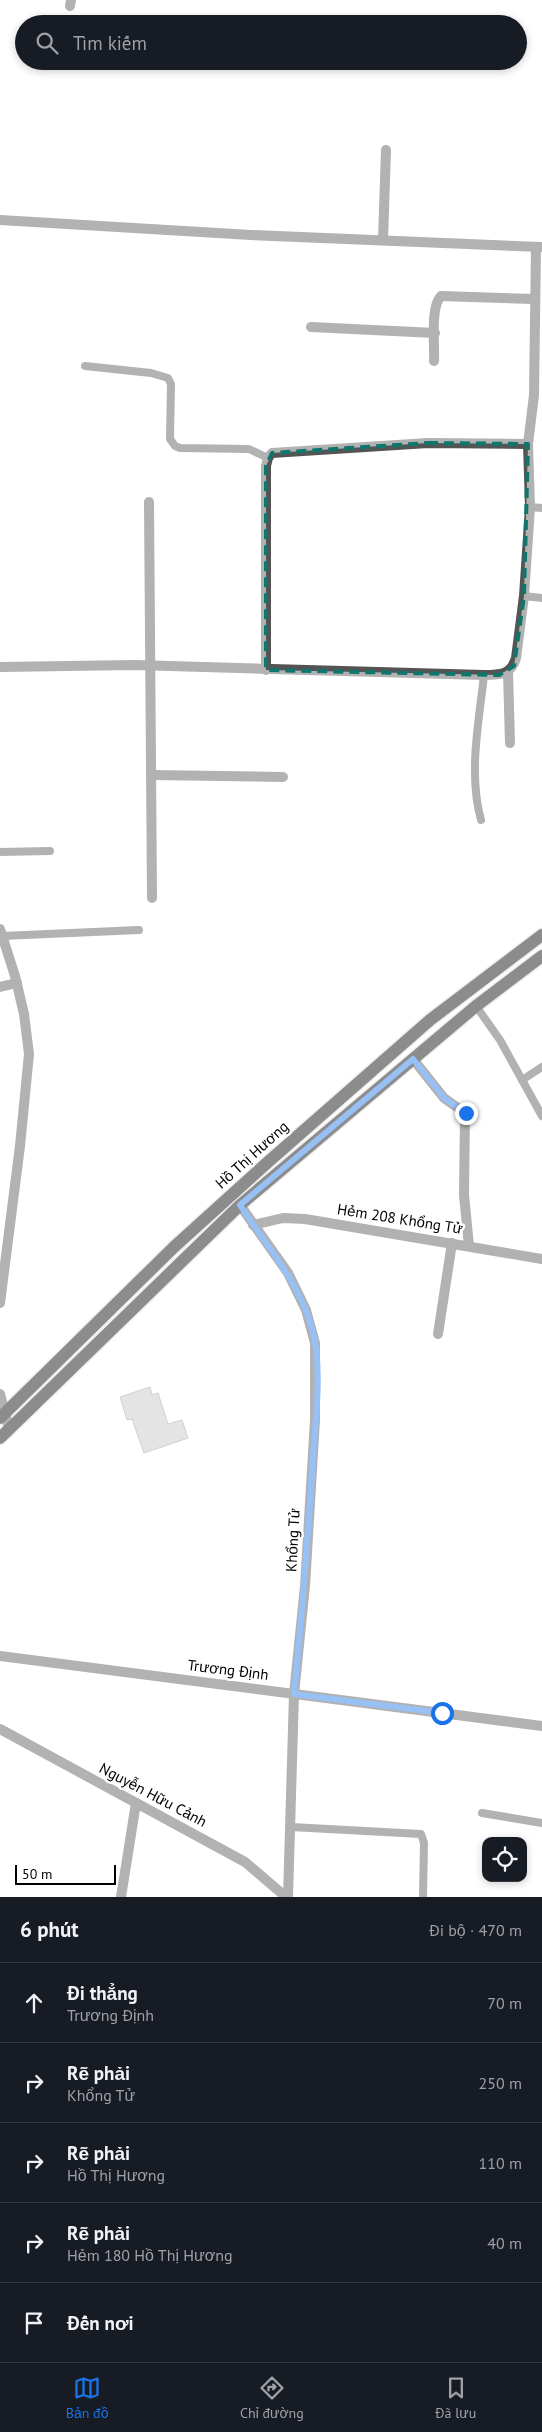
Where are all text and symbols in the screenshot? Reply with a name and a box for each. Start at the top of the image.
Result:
search box [15,15,527,70]
icon: search [33,29,61,57]
text: Tìm kiếm [73,31,147,55]
route end [455,1102,478,1125]
street label: Hồ Thị Hương [211,1117,292,1192]
street label: Hẻm 208 Khổng Tử [336,1199,464,1238]
street label: Khổng Tử [281,1508,304,1572]
street label: Trương Định [186,1655,270,1684]
route start [431,1702,454,1725]
street label: Nguyễn Hữu Cảnh [96,1758,210,1831]
map controls [482,1837,527,1882]
button: locate [482,1837,527,1882]
scale bar [15,1862,116,1885]
text: 50 m [22,1865,52,1883]
text: 6 phút [20,1916,79,1943]
text: Đi bộ · 470 m [429,1920,522,1940]
text: Đi thẳng [67,1981,138,2005]
icon: ahead [20,1989,48,2017]
text: 70 m [487,1993,522,2013]
text: Trương Định [67,2005,154,2025]
text: Rẽ phải [67,2061,130,2085]
icon: right [20,2069,48,2097]
text: 250 m [479,2073,522,2093]
text: Khổng Tử [67,2085,135,2105]
text: Rẽ phải [67,2141,130,2165]
icon: right [20,2149,48,2177]
text: 110 m [479,2153,522,2173]
text: Hồ Thị Hương [67,2165,165,2185]
text: Rẽ phải [67,2221,130,2245]
icon: right [20,2229,48,2257]
text: 40 m [487,2233,522,2253]
text: Hẻm 180 Hồ Thị Hương [67,2245,233,2265]
icon: arrive [20,2309,48,2337]
text: Đến nơi [67,2311,134,2335]
tab: Bản đồ [66,2374,108,2422]
tab: Chỉ đường [240,2374,304,2422]
tab: Đã lưu [435,2374,476,2422]

